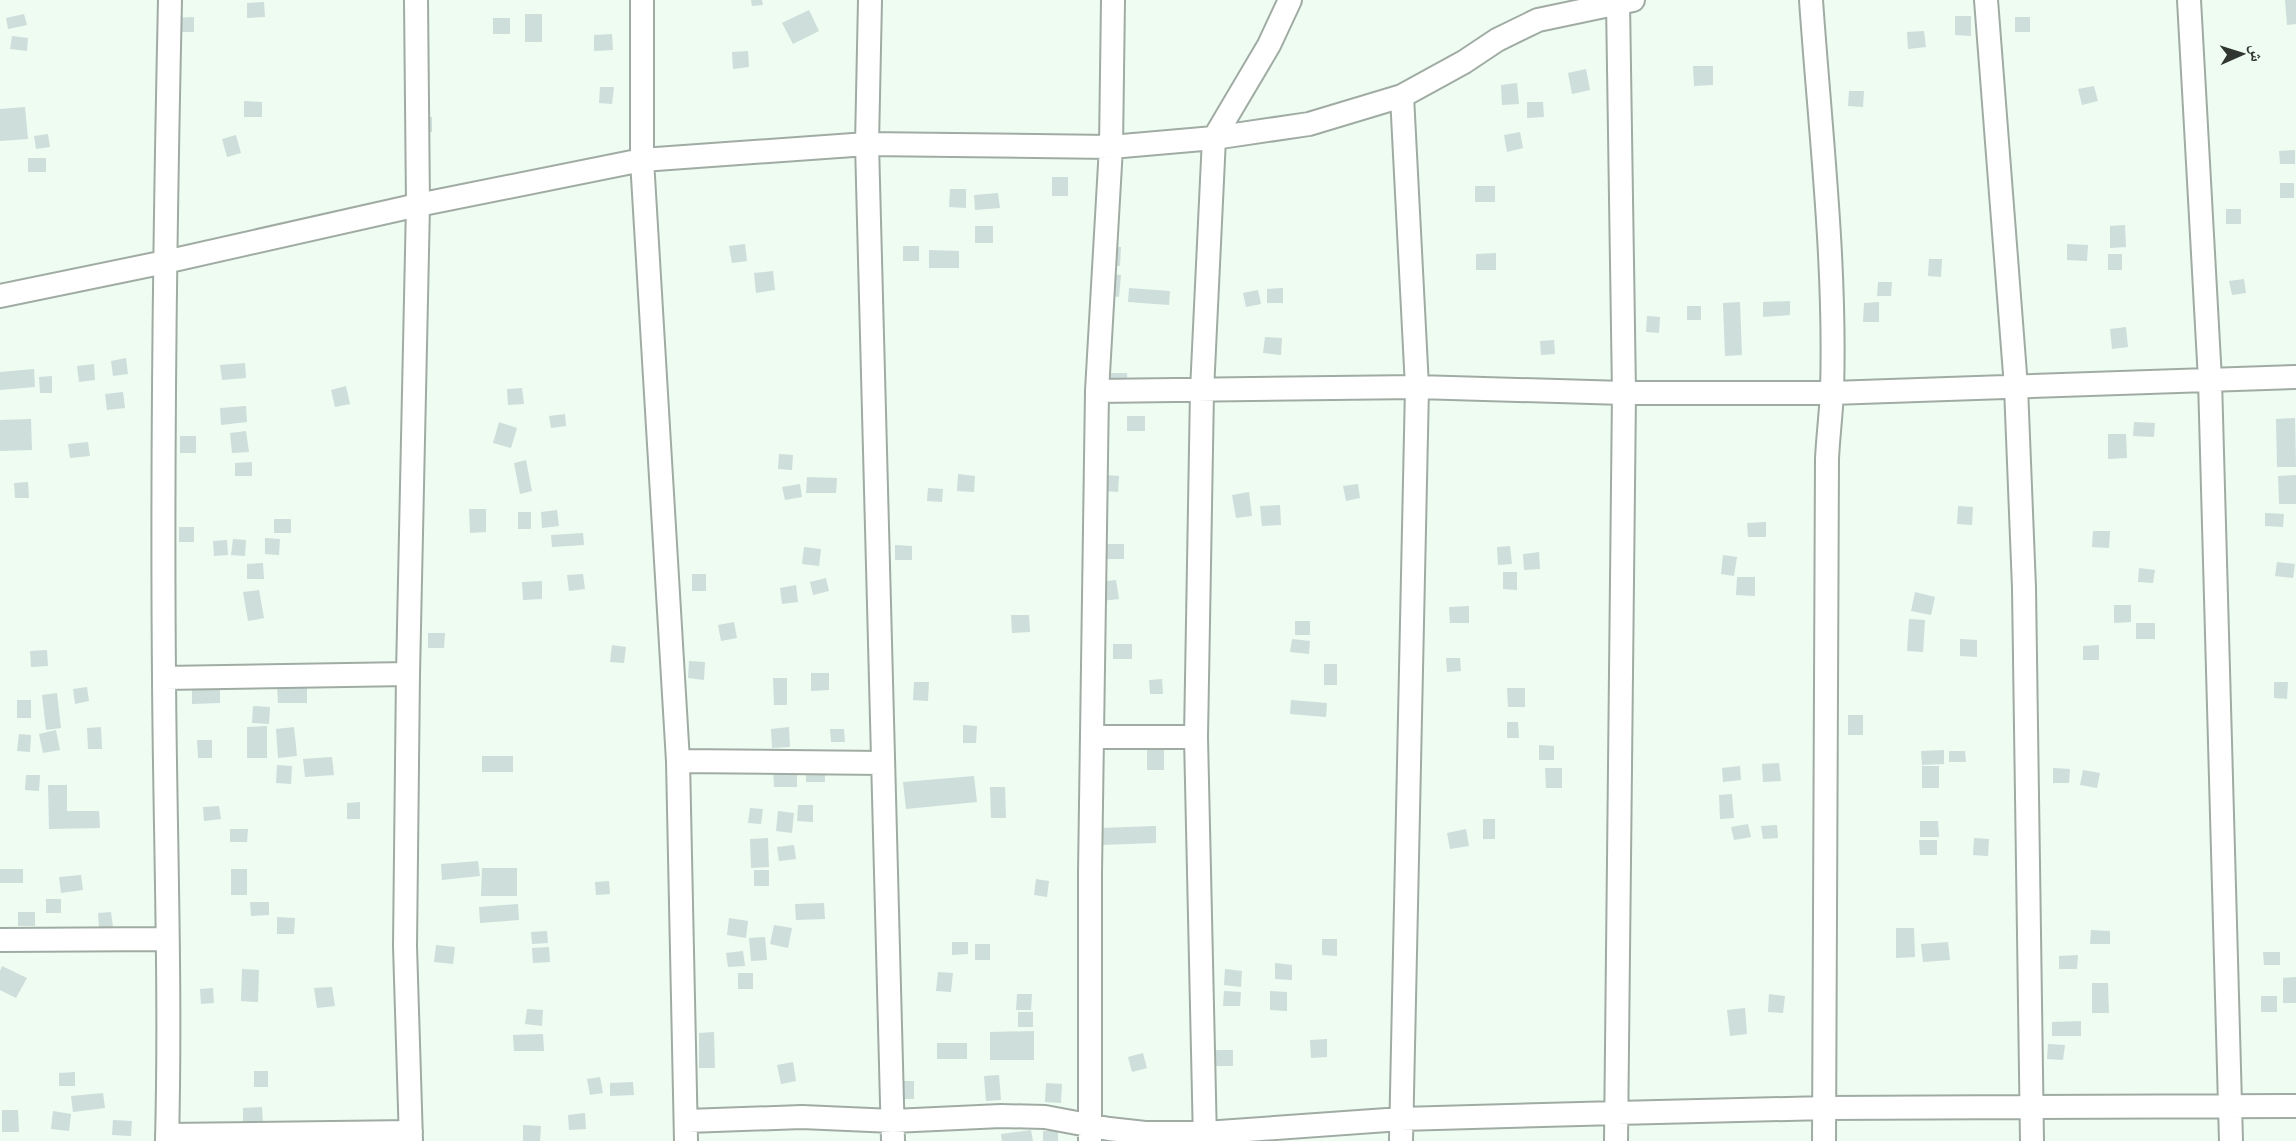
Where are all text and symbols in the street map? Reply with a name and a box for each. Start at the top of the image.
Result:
north arrow [2212,24,2272,84]
text: ش [2247,44,2267,62]

